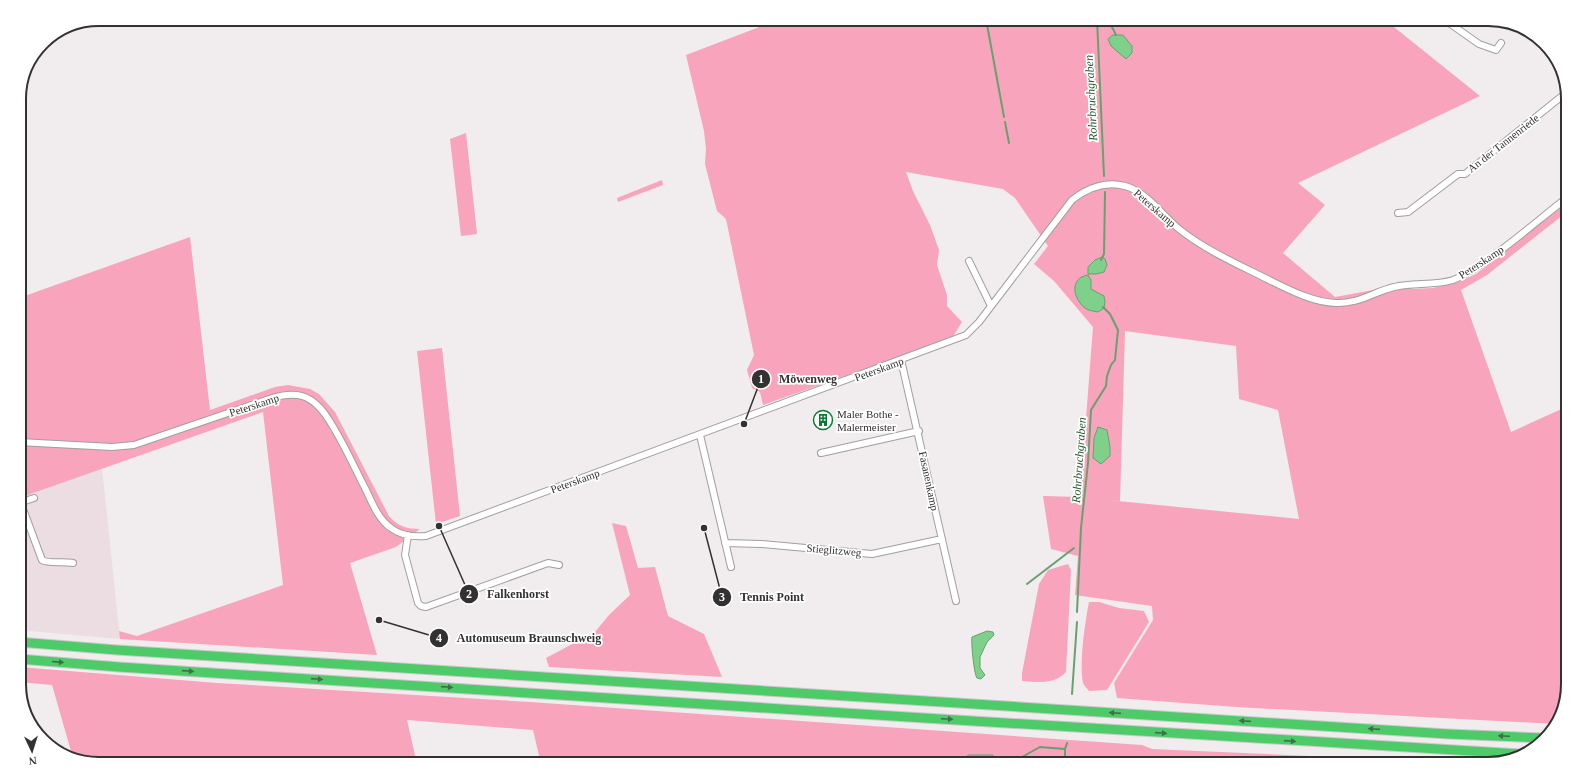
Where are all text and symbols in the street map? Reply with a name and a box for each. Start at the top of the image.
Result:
water label: Rohrbruchgraben [1082,55,1100,142]
street label: An der Tannenriede [1465,111,1541,175]
street label: Peterskamp [1132,187,1179,230]
street label: Peterskamp [1456,243,1506,281]
street label: Peterskamp [853,354,906,383]
callout: Möwenweg [751,367,845,391]
text: 1 [758,372,764,386]
text: Möwenweg [779,372,837,386]
street label: Peterskamp [228,391,281,419]
place label: Maler Bothe - Malermeister [837,408,899,433]
building icon: Maler Bothe - Malermeister [812,409,834,431]
water label: Rohrbruchgraben [1069,417,1089,504]
street label: Fasanenkamp [917,450,941,512]
street label: Peterskamp [549,466,602,495]
street label: Stieglitzweg [806,542,862,558]
callout: Falkenhorst [459,582,557,606]
callout: Tennis Point [712,585,812,609]
text: 2 [466,587,472,601]
text: Falkenhorst [487,587,549,601]
text: 3 [719,590,725,604]
text: Tennis Point [740,590,804,604]
callout: Automuseum Braunschweig [429,626,610,650]
text: 4 [436,631,442,645]
text: Automuseum Braunschweig [457,631,601,645]
one-way arrow [52,658,64,665]
one-way arrow [182,668,195,674]
one-way arrow [311,676,323,683]
one-way arrow [441,684,453,691]
one-way arrow [1108,710,1121,716]
one-way arrow [941,716,953,723]
one-way arrow [1238,718,1251,724]
one-way arrow [1367,726,1380,732]
one-way arrow [1155,729,1167,736]
north arrow [12,731,52,771]
one-way arrow [1498,733,1510,740]
one-way arrow [1284,737,1296,744]
text: N [28,755,37,767]

